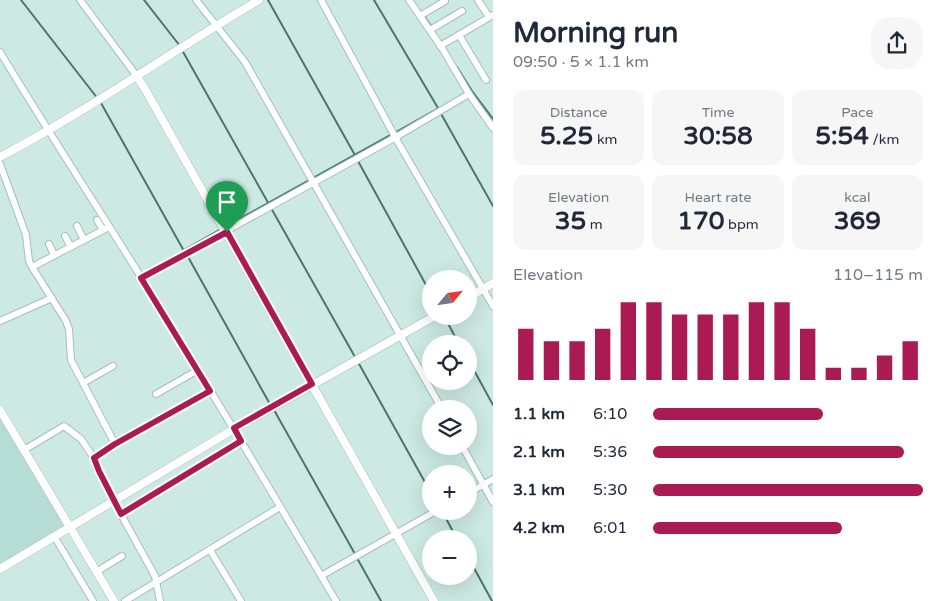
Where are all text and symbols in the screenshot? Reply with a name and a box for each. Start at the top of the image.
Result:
text: Morning run [513,16,678,50]
button: share [871,17,923,69]
text: 09:50 · 5 × 1.1 km [513,52,649,72]
text: Distance [550,104,607,121]
text: Time [702,104,734,121]
text: Pace [841,104,873,121]
text: 5.25 [540,121,593,151]
text: 30:58 [683,121,753,151]
text: 5:54 [815,121,869,151]
text: km [593,131,617,148]
text: /km [869,131,899,148]
pin [206,181,248,232]
icon: arrive [213,188,241,216]
text: Elevation [548,189,609,206]
text: Heart rate [685,189,751,206]
text: kcal [844,189,870,206]
text: 35 [555,206,586,236]
text: 170 [677,206,724,236]
text: 369 [834,206,881,236]
text: m [586,216,603,233]
text: bpm [724,216,759,233]
text: Elevation [513,265,583,285]
text: 110–115 m [833,265,923,285]
north arrow [422,270,478,325]
map controls [422,270,477,585]
button: locate [422,335,477,390]
button: layers [422,400,477,455]
text: 1.1 km [513,404,565,424]
text: 6:10 [593,404,627,424]
text: 2.1 km [513,442,565,462]
text: 5:36 [593,442,627,462]
button: + [422,465,477,520]
text: 3.1 km [513,480,565,500]
text: 5:30 [593,480,627,500]
text: 4.2 km [513,518,565,538]
text: 6:01 [593,518,627,538]
button: − [422,530,477,585]

